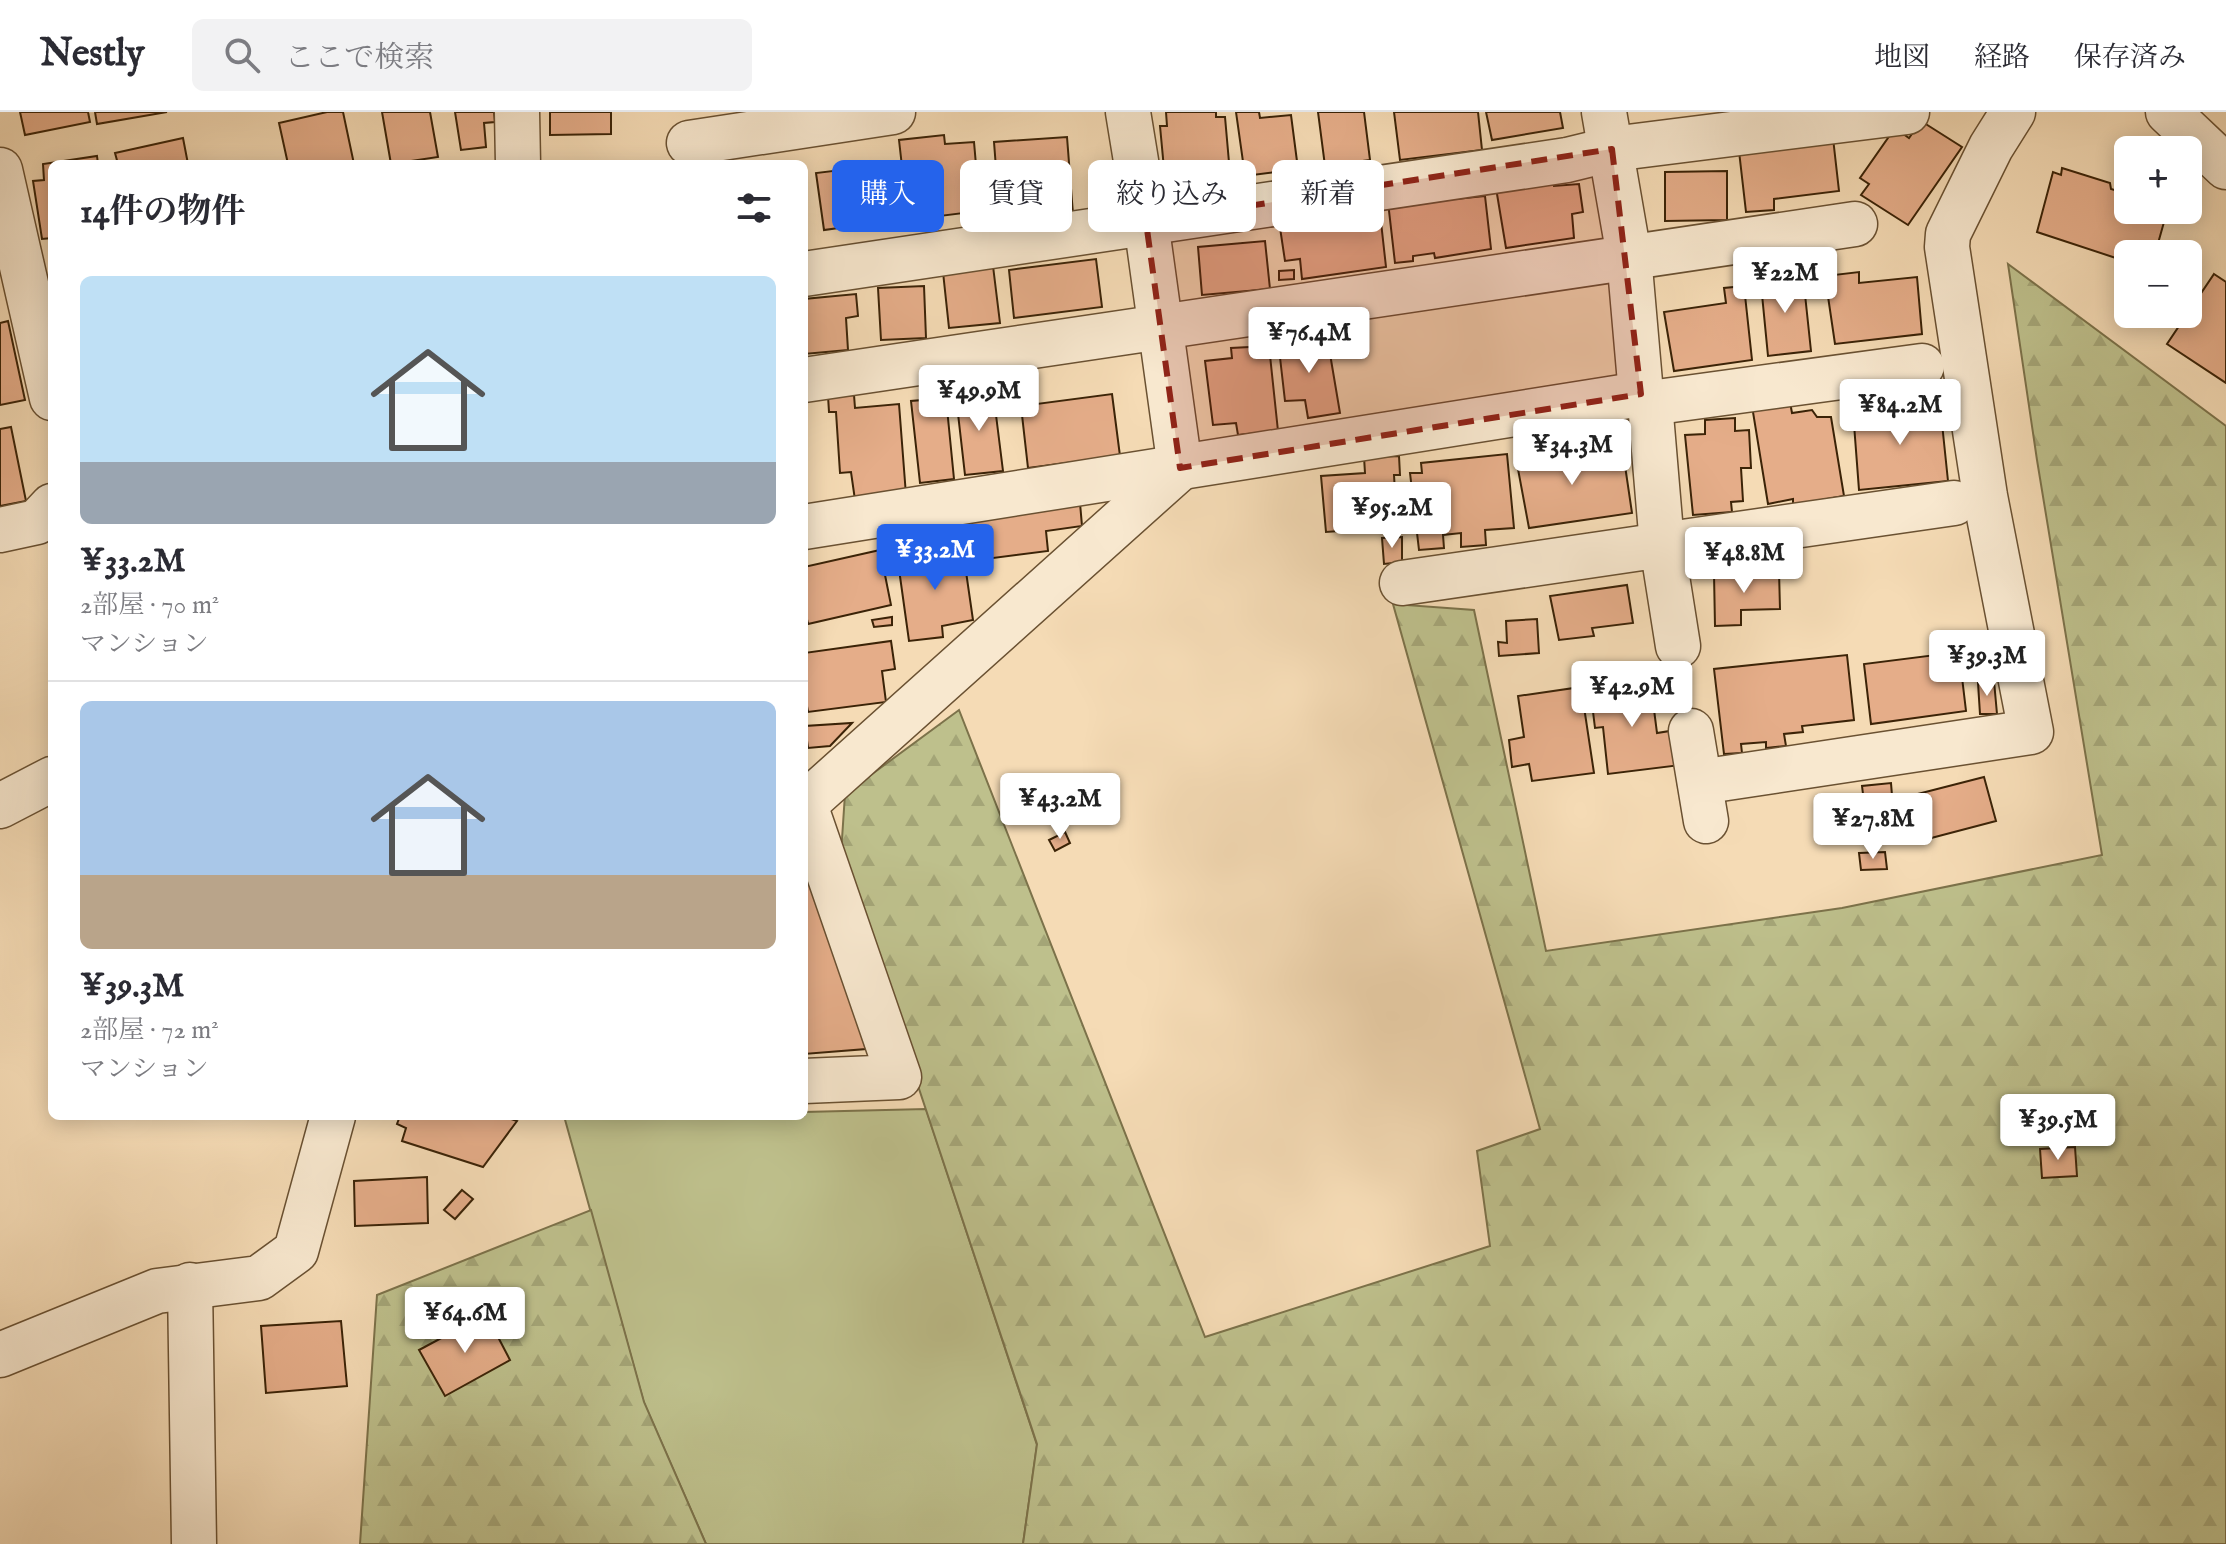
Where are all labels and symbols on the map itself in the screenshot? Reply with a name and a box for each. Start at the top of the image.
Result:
pin: ¥22M [1738,247,1832,315]
pin: ¥76.4M [1244,307,1374,375]
pin: ¥49.9M [914,365,1044,433]
pin: ¥84.2M [1835,379,1965,447]
pin: ¥34.3M [1507,419,1637,487]
pin: ¥95.2M [1327,482,1457,550]
pin: ¥33.2M [870,524,1000,592]
pin: ¥48.8M [1679,527,1809,595]
pin: ¥39.3M [1922,630,2052,698]
pin: ¥42.9M [1567,661,1697,729]
pin: ¥43.2M [995,773,1125,841]
pin: ¥27.8M [1808,793,1938,861]
pin: ¥39.5M [1993,1094,2123,1162]
pin: ¥64.6M [400,1287,530,1355]

